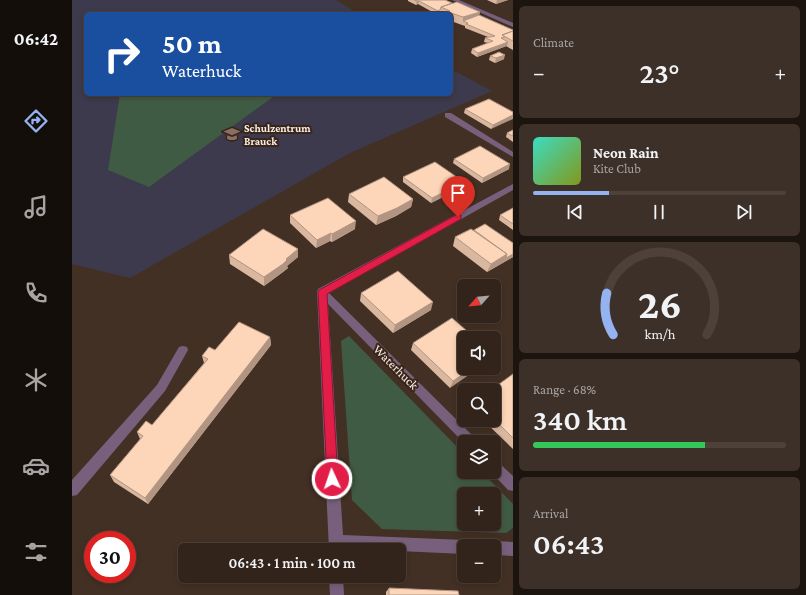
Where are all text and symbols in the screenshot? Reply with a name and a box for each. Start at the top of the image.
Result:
icon: right [96,28,148,80]
text: 50 m [162,28,222,59]
text: 06:42 [14,29,58,49]
text: Climate [533,35,574,50]
text: 23° [639,56,680,89]
text: − [533,60,545,85]
text: + [774,60,786,85]
text: Waterhuck [162,61,241,81]
icon: directions [22,107,50,135]
place label: Schulzentrum Brauck [244,122,311,147]
school or university icon: Schulzentrum Brauck [223,125,241,143]
text: Neon Rain [593,145,659,161]
text: Kite Club [593,161,641,176]
pin [441,176,475,217]
icon: arrive [447,182,469,204]
icon: music [22,193,50,221]
icon: previous [564,201,586,223]
icon: pause [648,201,670,223]
icon: next [733,201,755,223]
icon: phone [22,279,50,307]
north arrow [457,279,501,323]
map controls [457,279,501,583]
text: 26 [638,281,681,327]
text: km/h [644,326,675,342]
button: sound [457,331,501,375]
street label: Waterhuck [370,341,422,393]
icon: climate [22,366,50,394]
text: Range · 68% [533,382,596,397]
button: search [457,383,501,427]
text: 340 km [533,403,627,436]
button: layers [457,435,501,479]
icon: car [22,452,50,480]
position arrow [311,458,353,500]
button: + [457,487,501,531]
text: Arrival [533,506,568,521]
text: 06:43 [533,527,604,560]
speed limit sign: 30 [84,531,136,583]
icon: filters [22,538,50,566]
button: − [457,539,501,583]
text: 06:43 · 1 min · 100 m [228,555,356,571]

